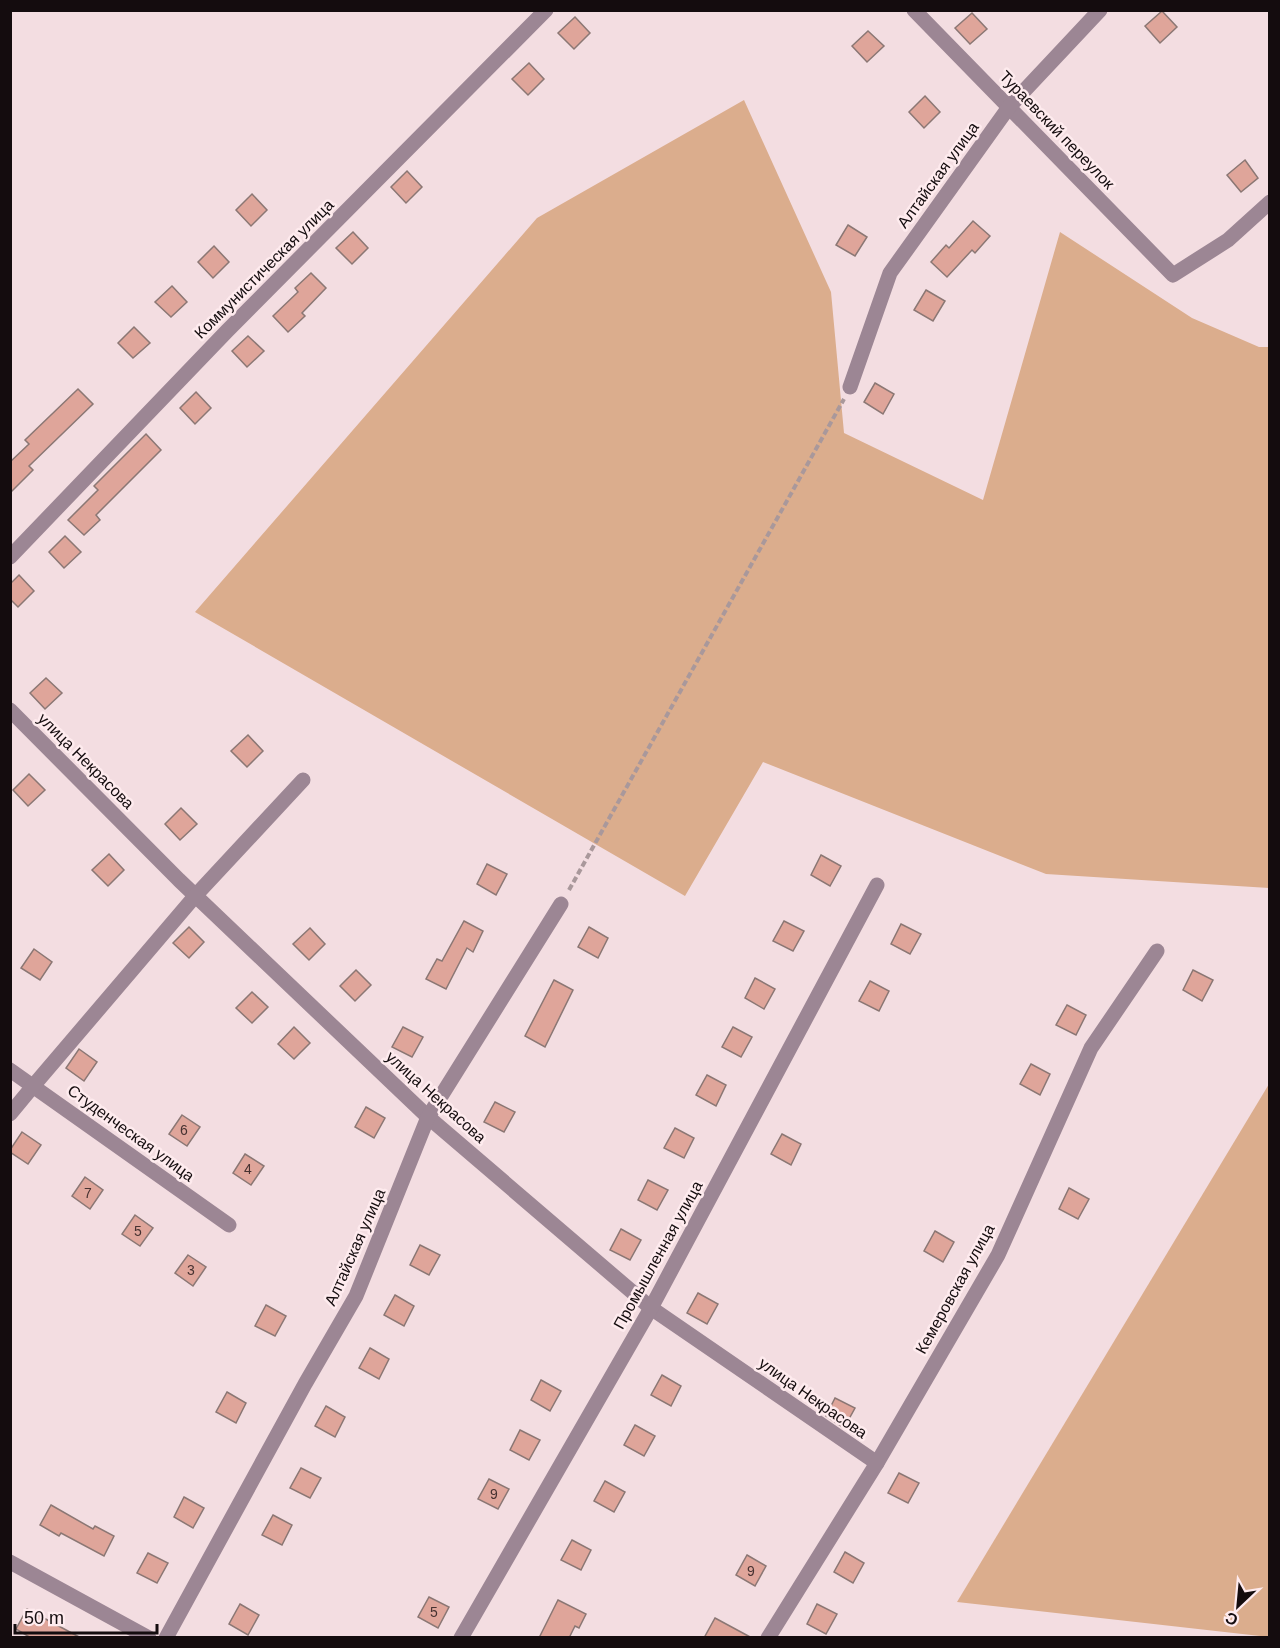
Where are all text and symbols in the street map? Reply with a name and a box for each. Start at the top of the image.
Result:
street label: Тураевский переулок [996,68,1118,193]
street label: Алтайская улица [894,119,982,231]
street label: Коммунистическая улица [191,196,337,342]
street label: улица Некрасова [35,710,137,812]
street label: улица Некрасова [383,1048,489,1146]
street label: Студенческая улица [64,1081,198,1185]
house number: 6 [180,1122,188,1138]
house number: 4 [244,1161,252,1177]
street label: Промышленная улица [610,1178,706,1332]
house number: 7 [84,1185,92,1201]
street label: Алтайская улица [322,1186,388,1308]
street label: Кемеровская улица [912,1221,998,1357]
house number: 5 [134,1223,142,1239]
house number: 3 [187,1262,195,1278]
street label: улица Некрасова [756,1354,870,1442]
house number: 9 [490,1486,498,1502]
house number: 9 [747,1563,755,1579]
north arrow [1208,1576,1268,1636]
scale bar [15,1597,158,1635]
house number: 5 [430,1604,438,1620]
text: 50 m [24,1608,64,1628]
text: С [1222,1609,1241,1629]

